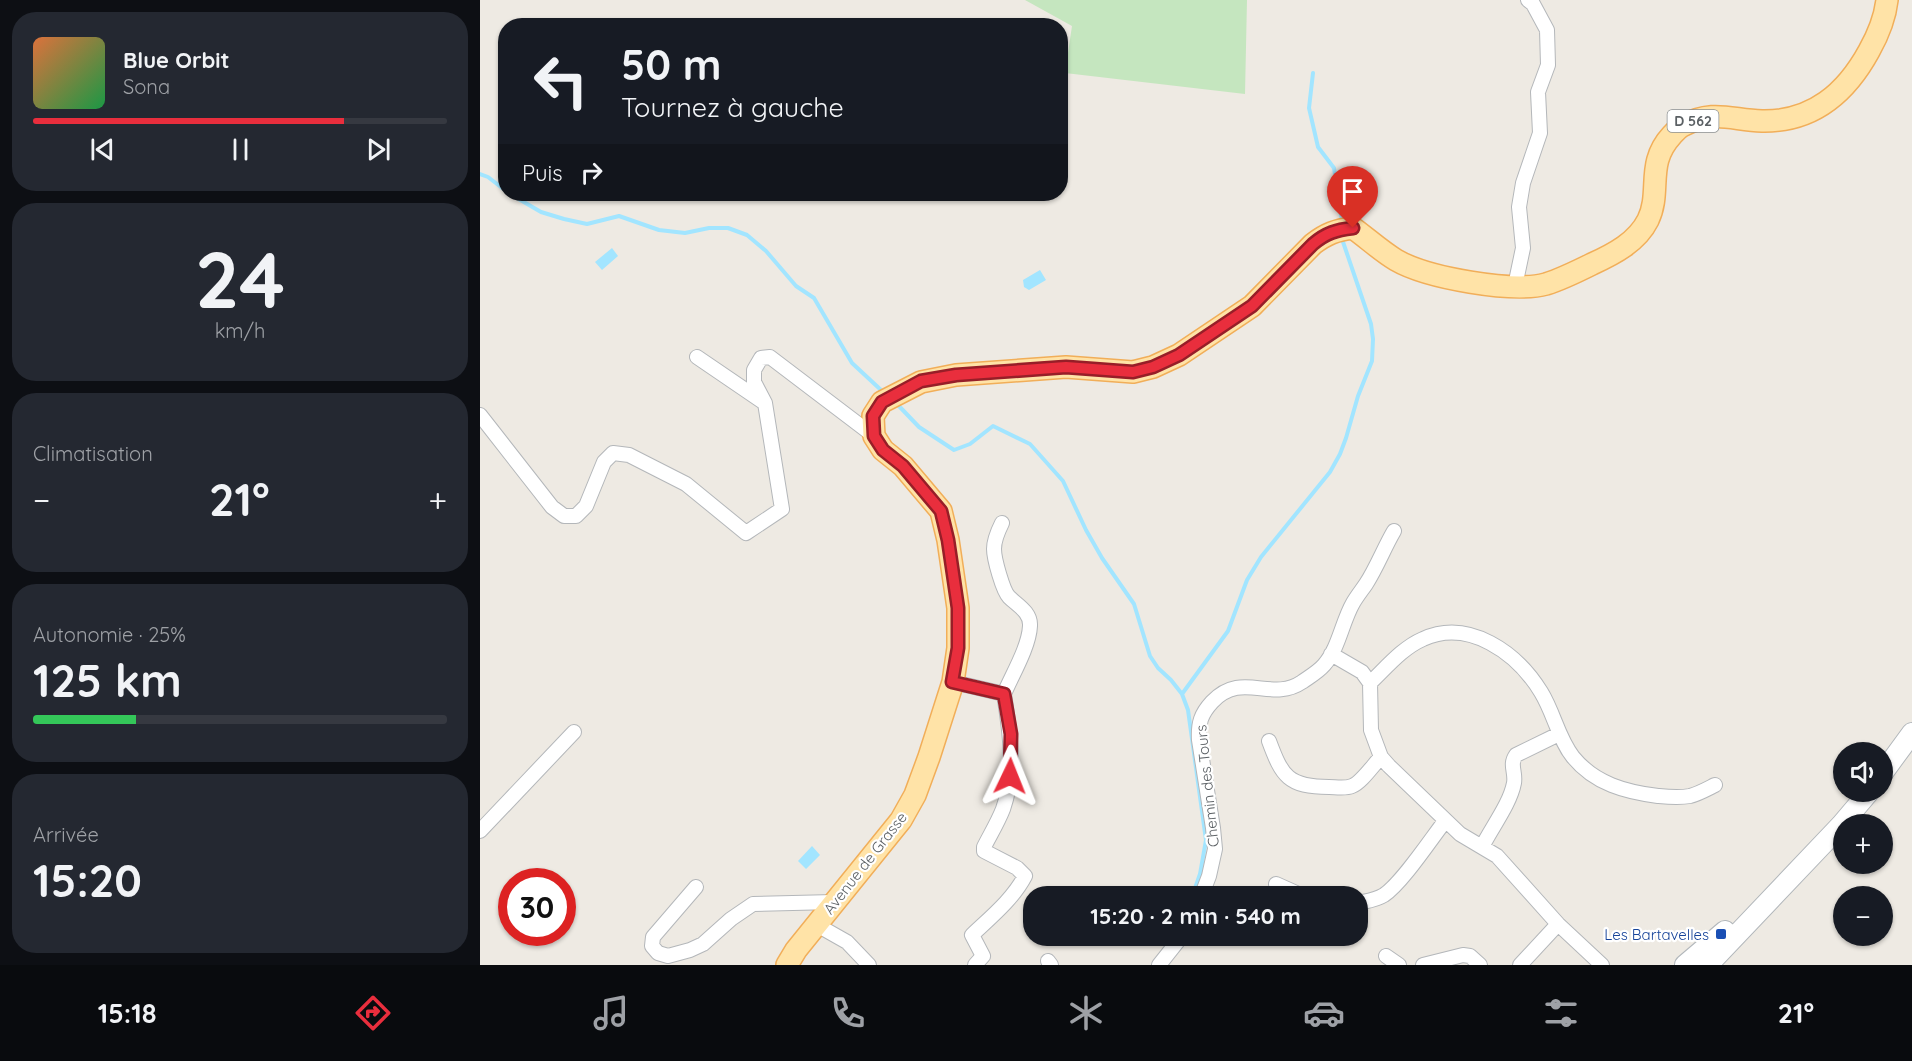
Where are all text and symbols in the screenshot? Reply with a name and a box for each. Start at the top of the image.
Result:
text: 50 m [621,38,721,91]
icon: left [522,42,600,120]
text: Blue Orbit [123,46,229,74]
text: Sona [123,74,170,99]
text: Tournez à gauche [621,90,844,124]
road number: D 562 [1668,110,1718,132]
icon: previous [86,133,119,166]
icon: pause [224,133,257,166]
icon: next [362,133,395,166]
icon: right [575,156,608,189]
text: Puis [522,159,563,187]
pin [1327,166,1378,228]
icon: arrive [1336,175,1369,208]
text: 24 [195,230,285,328]
text: km/h [215,318,265,343]
text: Climatisation [33,441,153,466]
text: 21° [209,471,270,527]
text: − [33,479,50,520]
text: + [428,479,447,520]
text: Autonomie · 25% [33,622,186,647]
text: 125 km [33,652,182,708]
street label: Chemin des Tours [1191,724,1223,848]
map controls [1833,742,1893,946]
button: sound [1833,742,1893,802]
position arrow [978,744,1042,808]
street label: Avenue de Grasse [819,808,911,918]
button: + [1833,814,1893,874]
text: Arrivée [33,822,99,847]
text: 15:20 [33,852,142,908]
speed limit sign: 30 [498,868,576,946]
button: − [1833,886,1893,946]
text: 15:20 · 2 min · 540 m [1090,902,1301,930]
place label: Les Bartavelles [1604,925,1709,944]
marker: Les Bartavelles [1714,927,1728,941]
icon: directions [352,992,394,1034]
icon: music [590,992,632,1034]
icon: phone [827,992,869,1034]
icon: climate [1065,992,1107,1034]
icon: car [1303,992,1345,1034]
icon: filters [1540,992,1582,1034]
text: 15:18 [98,996,157,1030]
text: 21° [1778,996,1814,1030]

